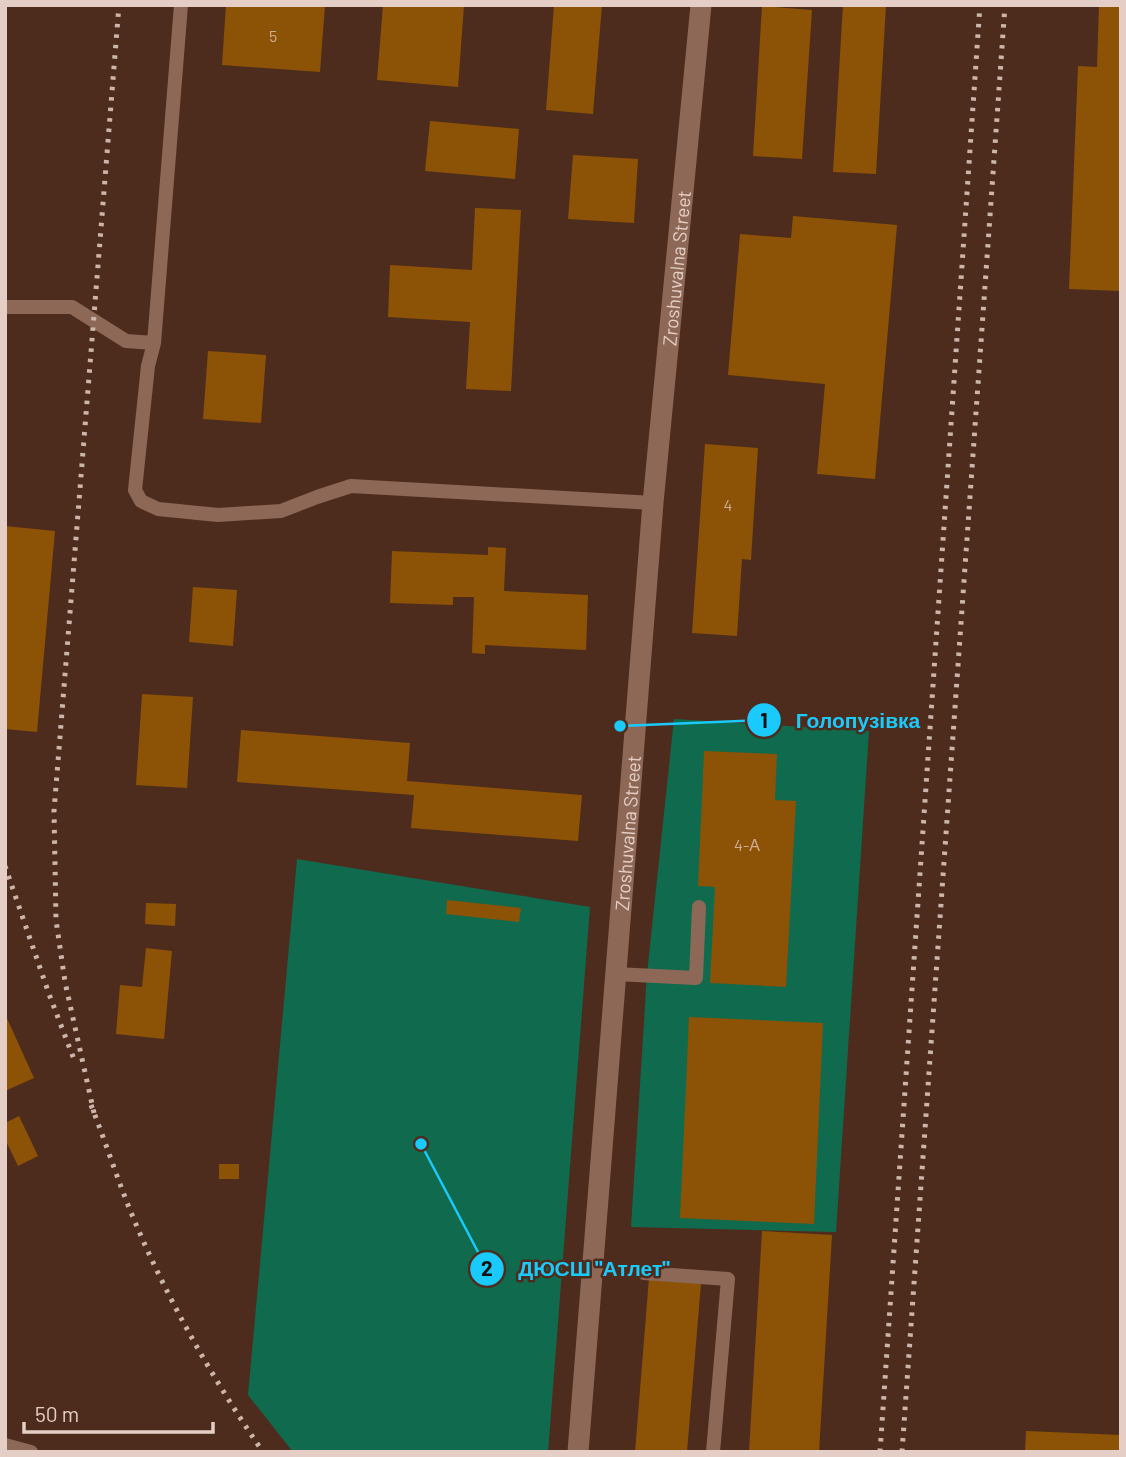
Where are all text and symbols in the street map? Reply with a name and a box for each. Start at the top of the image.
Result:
house number: 5 [269,26,277,45]
street label: Zroshuvalna Street [657,189,695,347]
house number: 4 [724,495,732,514]
callout: Голопузівка [747,699,934,741]
text: 1 [760,707,768,732]
text: Голопузівка [796,707,921,732]
street label: Zroshuvalna Street [609,754,645,912]
house number: 4-А [734,835,760,854]
callout: ДЮСШ "Атлет" [470,1248,684,1290]
text: 2 [481,1255,493,1280]
text: ДЮСШ "Атлет" [518,1255,670,1280]
scale bar [24,1390,214,1434]
text: 50 m [35,1401,79,1426]

